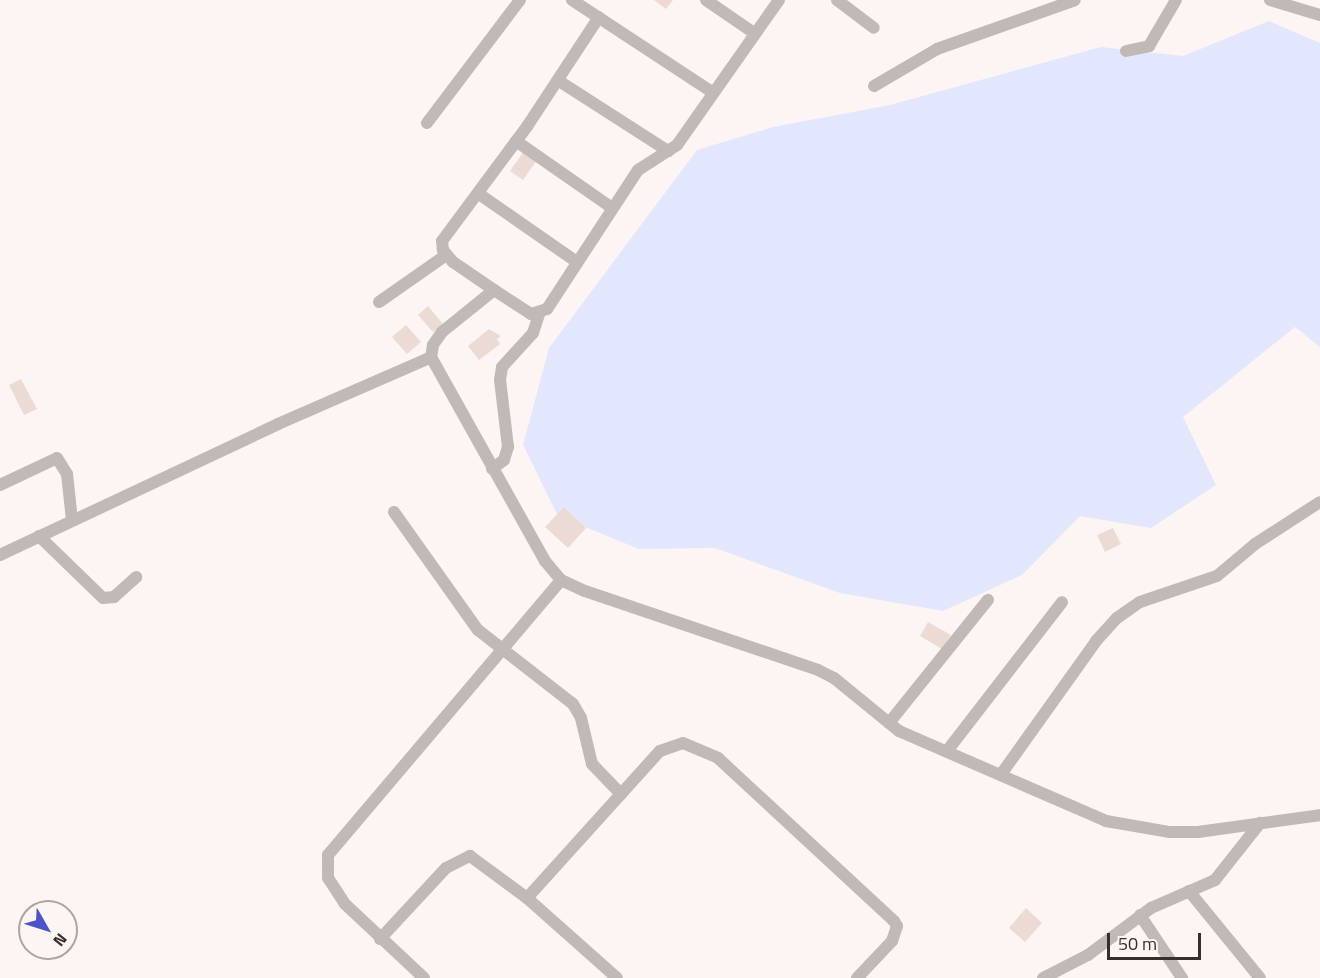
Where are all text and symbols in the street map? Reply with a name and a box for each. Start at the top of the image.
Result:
north arrow [18,900,78,960]
scale bar [1110,921,1204,959]
text: N [48,928,73,952]
text: 50 m [1118,930,1157,957]

